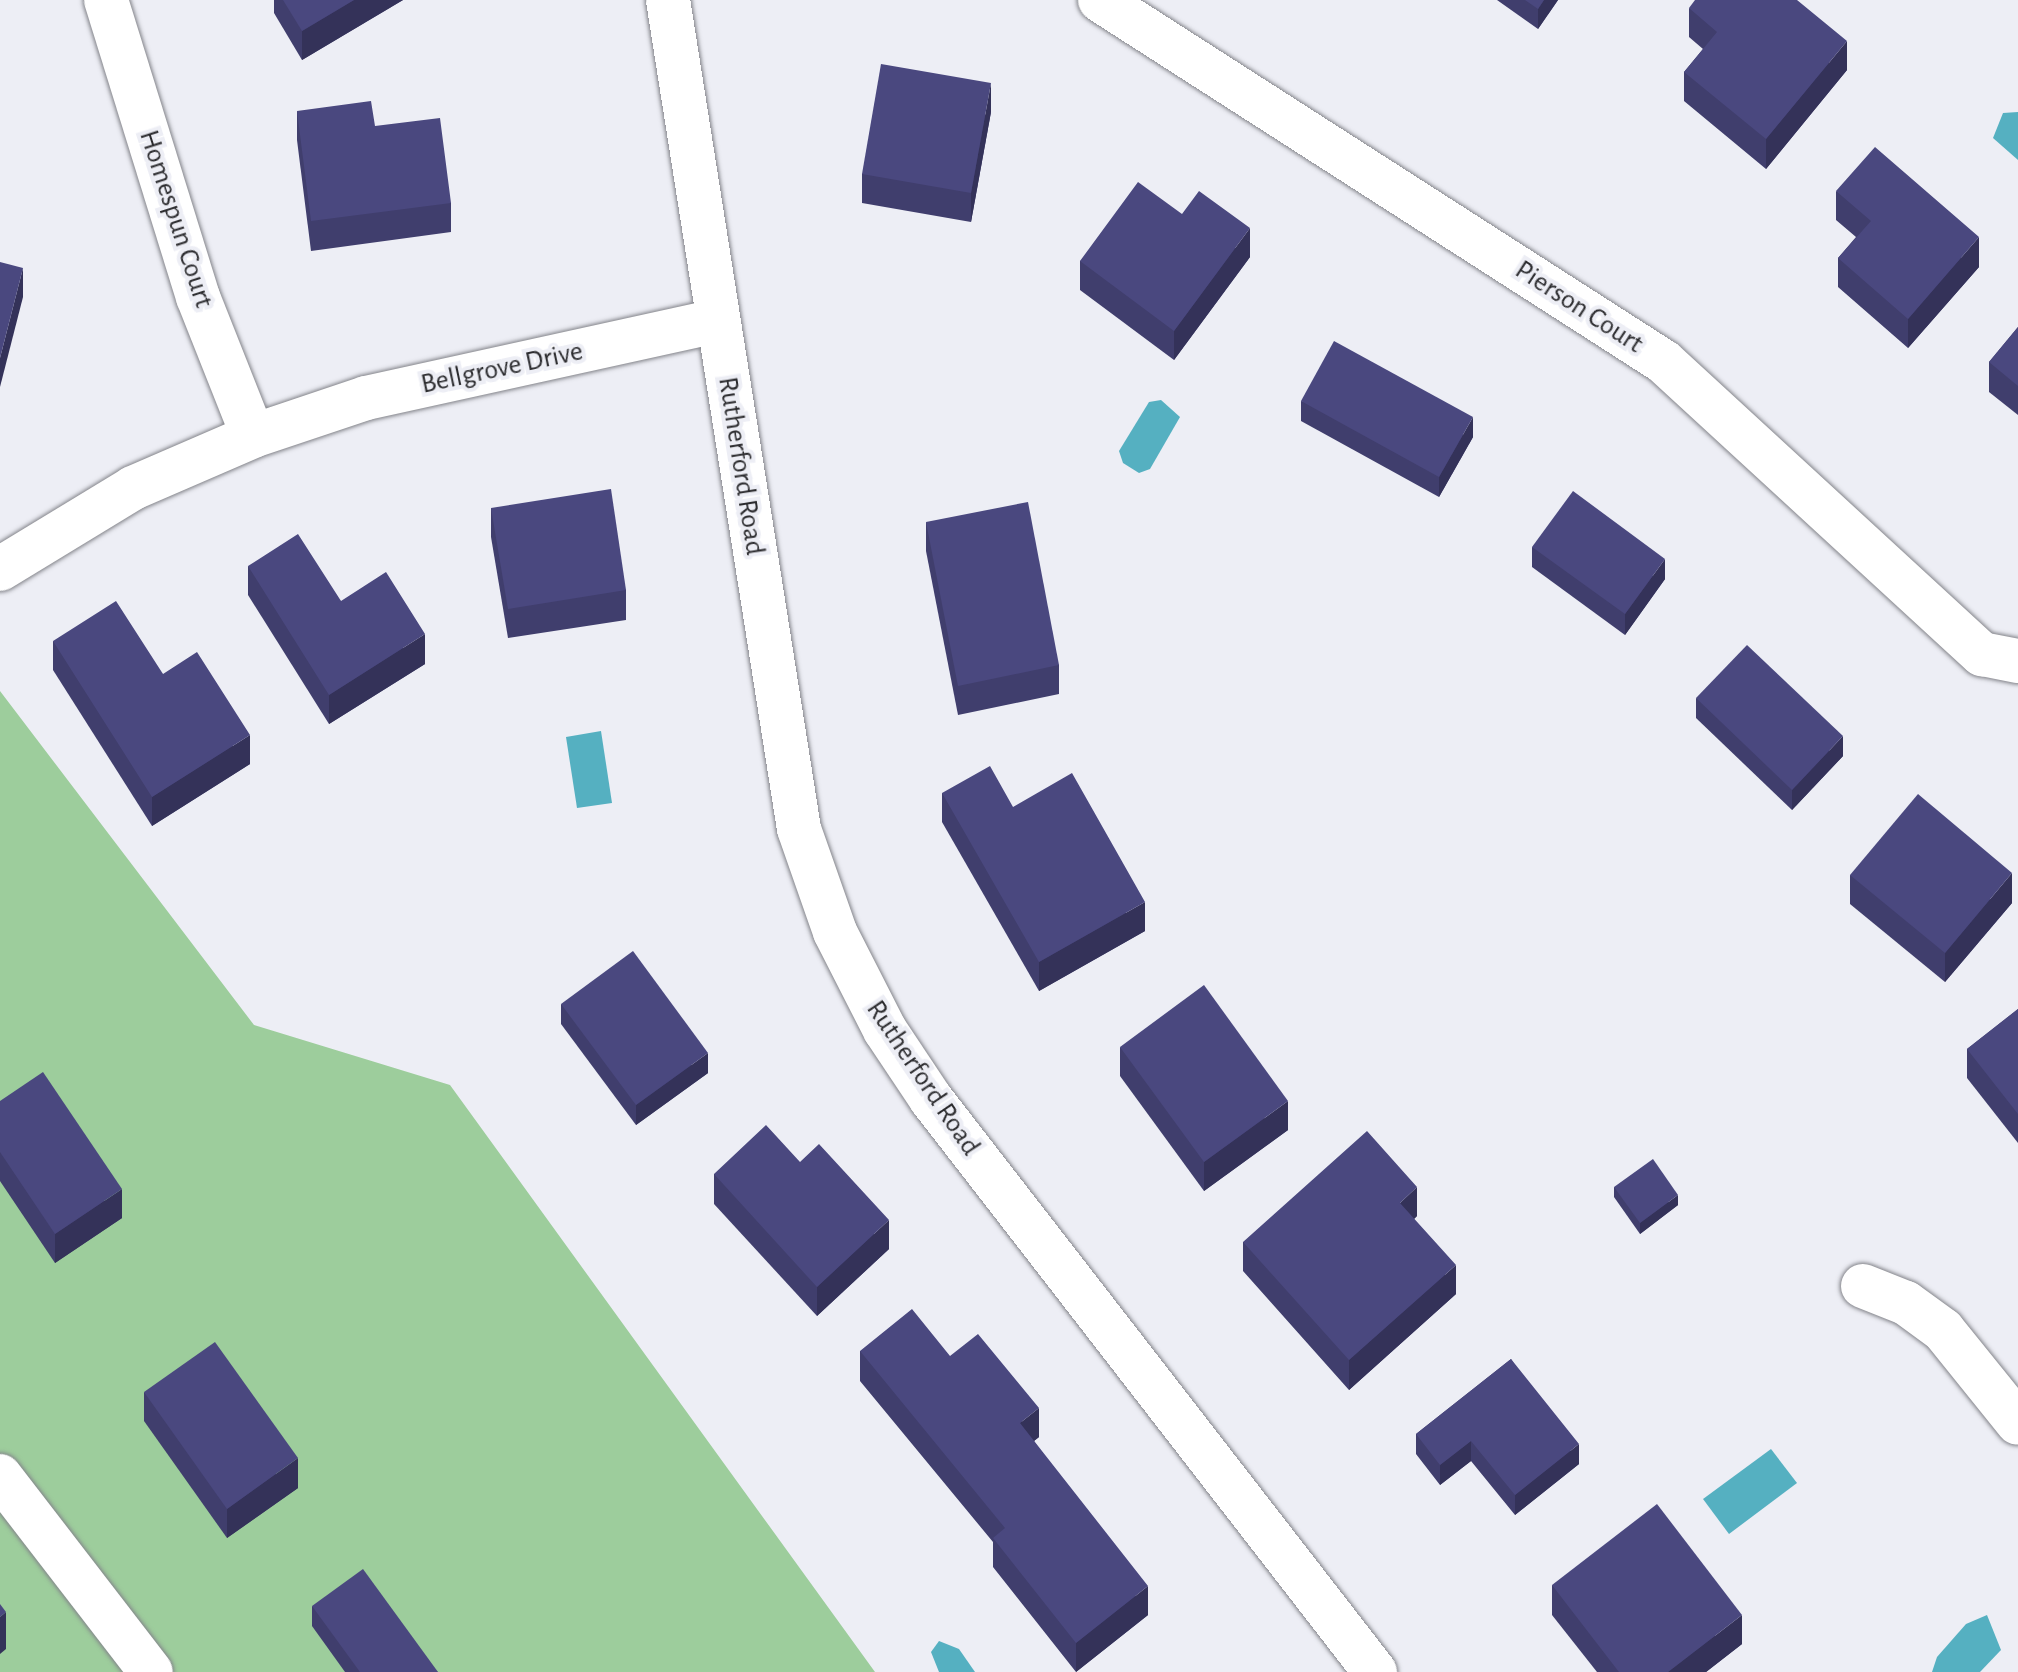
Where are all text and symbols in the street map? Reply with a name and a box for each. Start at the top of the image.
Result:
street label: Homespun Court [131,126,221,312]
street label: Pierson Court [1509,253,1649,361]
street label: Bellgrove Drive [418,334,586,402]
street label: Rutherford Road [710,374,772,558]
street label: Rutherford Road [859,994,987,1162]

